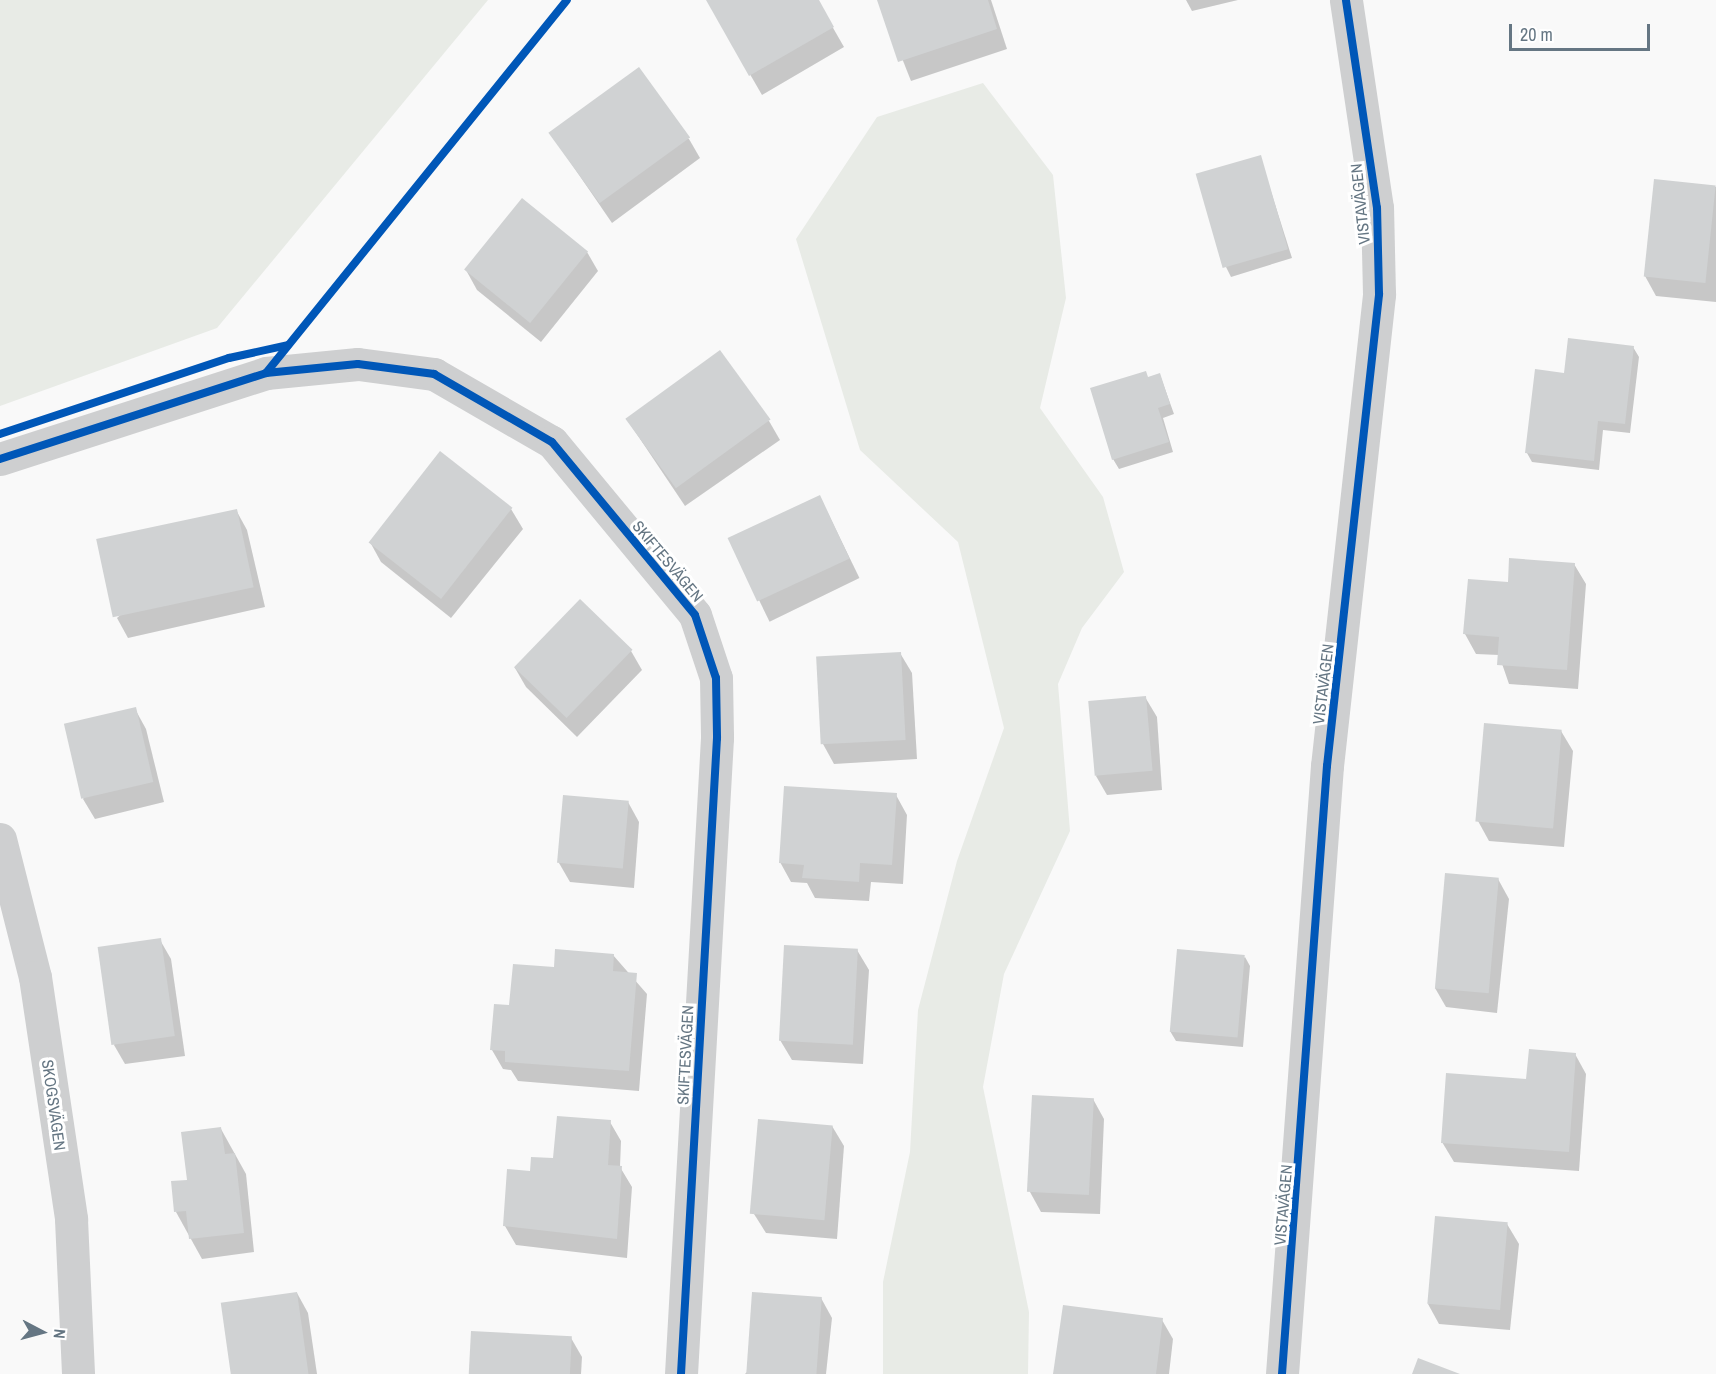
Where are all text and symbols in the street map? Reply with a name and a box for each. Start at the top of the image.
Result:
scale bar [1512,12,1653,50]
text: 20 m [1520,22,1553,47]
street label: VISTAVÄGEN [1346,163,1374,245]
street label: SKIFTESVÄGEN [629,517,707,605]
street label: VISTAVÄGEN [1309,643,1337,725]
street label: SKIFTESVÄGEN [673,1005,697,1105]
street label: SKOGSVÄGEN [38,1058,70,1152]
street label: VISTAVÄGEN [1270,1164,1296,1246]
north arrow [12,1302,72,1362]
text: N [48,1328,71,1340]

